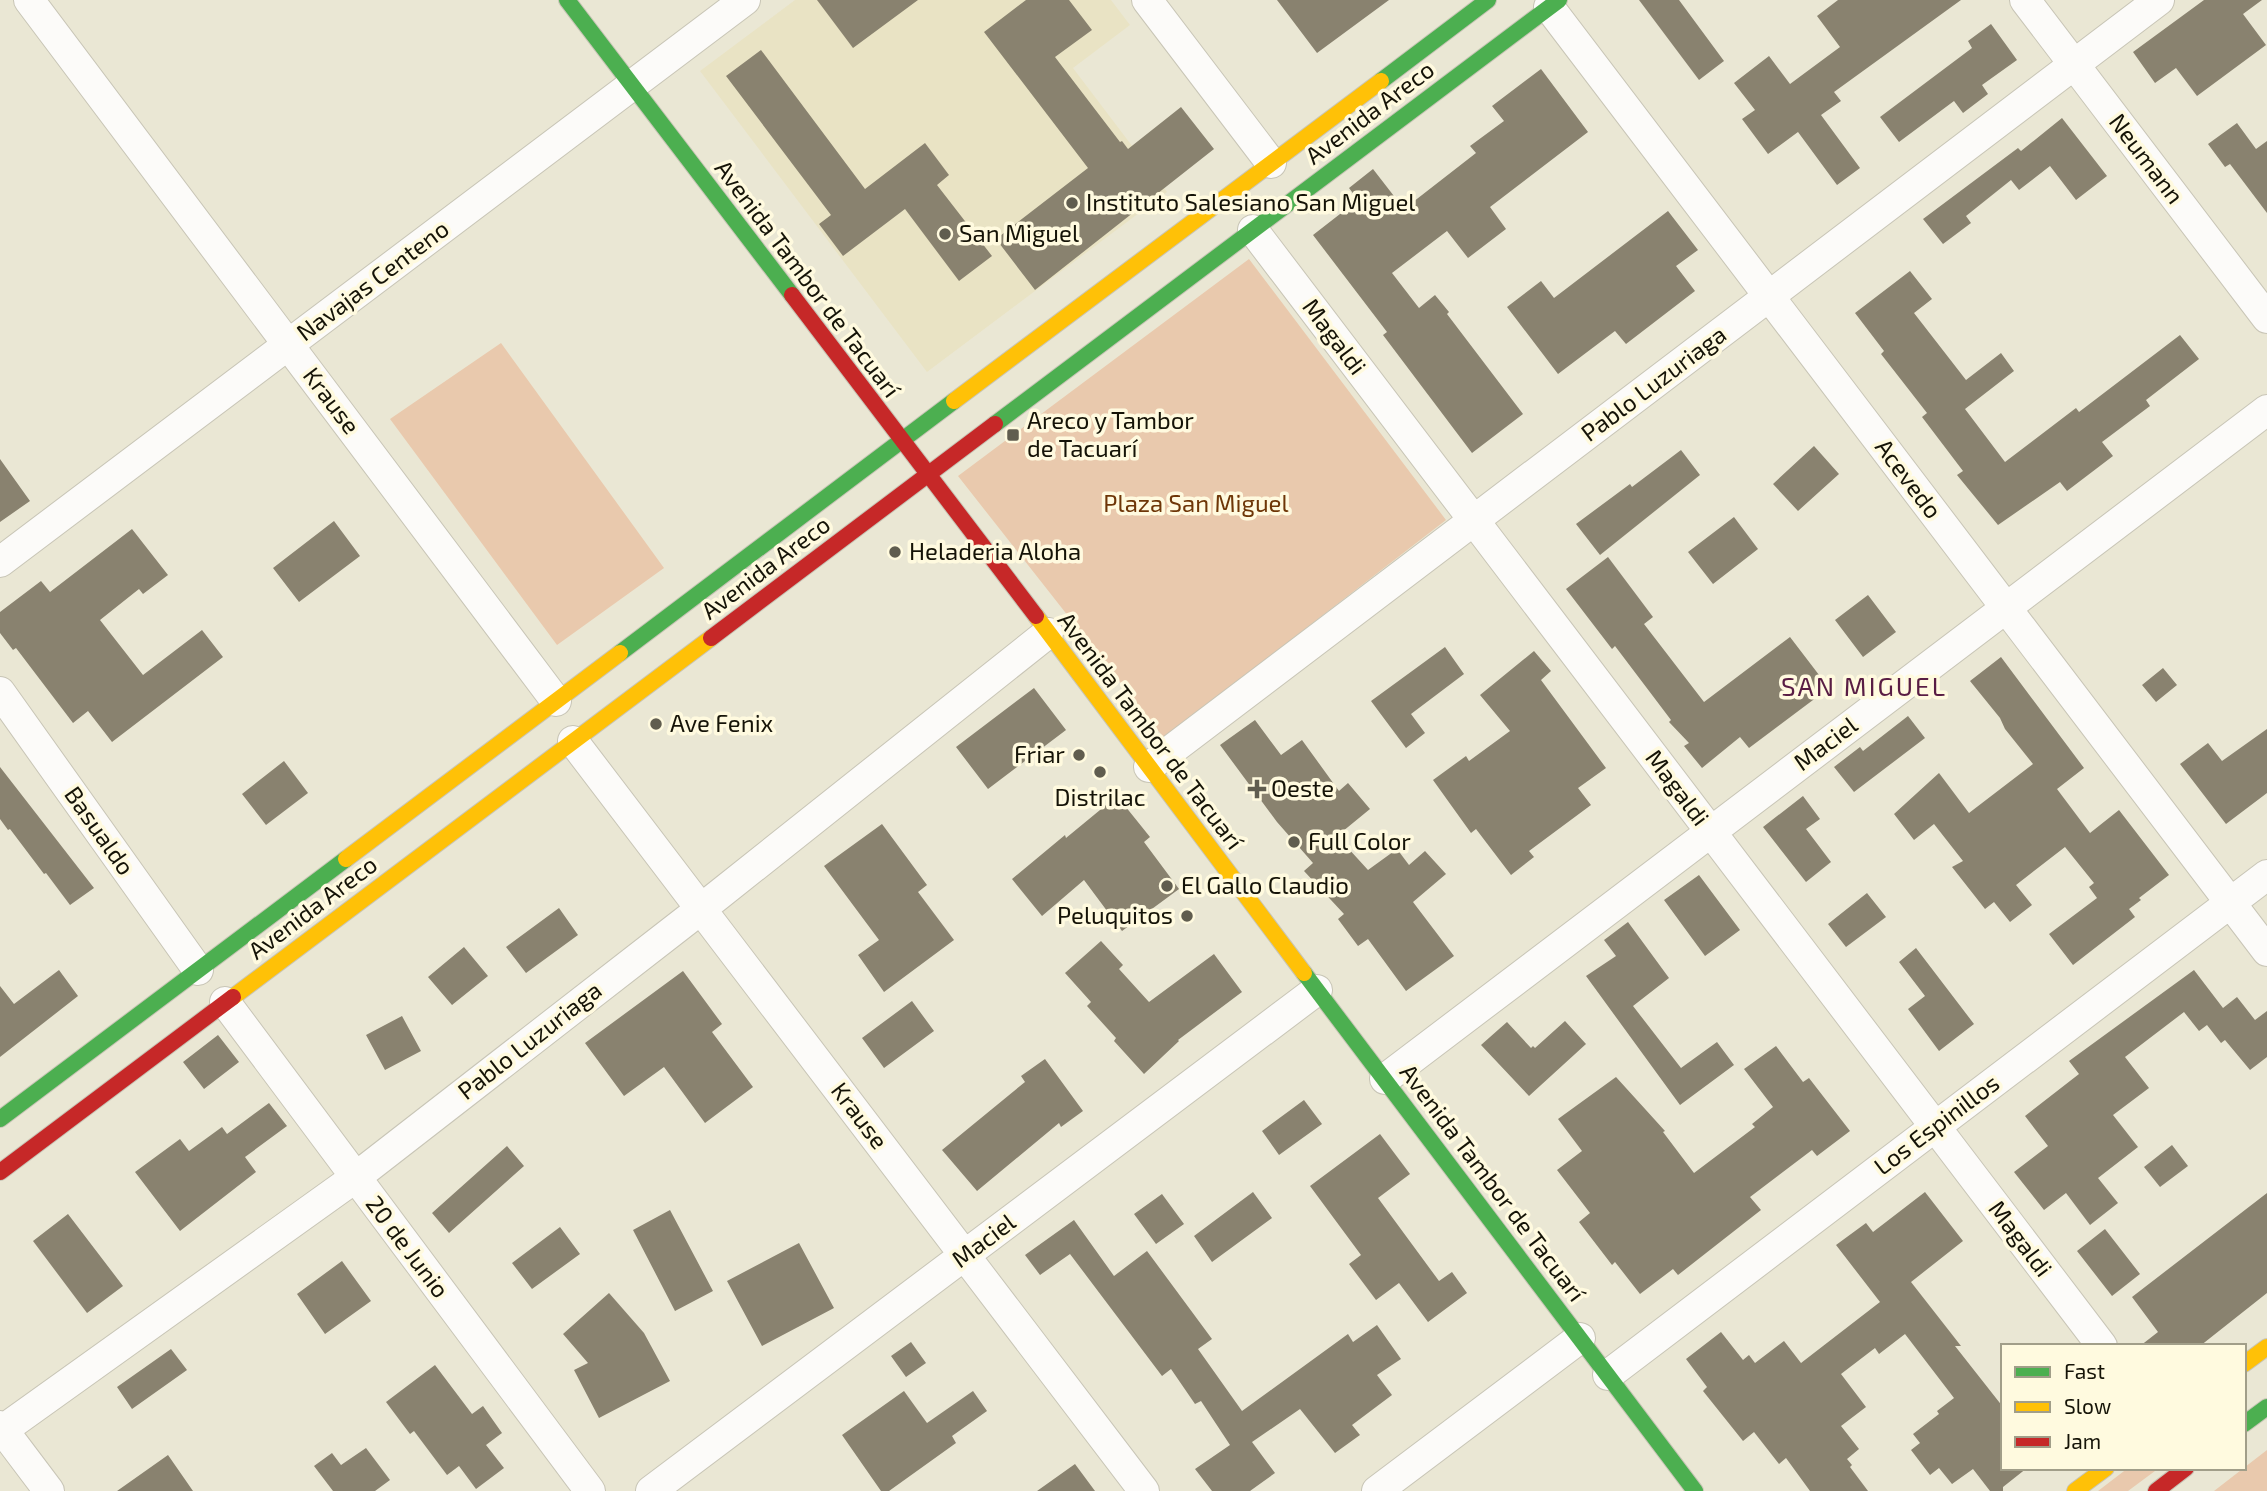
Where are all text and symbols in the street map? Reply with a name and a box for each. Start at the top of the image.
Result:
street label: Avenida Areco [1299,54,1439,170]
street label: Neumann [2104,107,2191,209]
street label: Avenida Tambor de Tacuarí [709,154,908,403]
place label: Instituto Salesiano San Miguel [1086,187,1415,216]
marker: Instituto Salesiano San Miguel [1064,195,1080,211]
street label: Navajas Centeno [290,213,454,346]
place label: San Miguel [959,218,1079,247]
marker: San Miguel [937,226,953,242]
street label: Magaldi [1297,292,1373,380]
street label: Pablo Luzuriaga [1575,319,1731,447]
street label: Krause [298,361,367,439]
place label: Areco y Tambor de Tacuarí [1027,405,1194,462]
marker: Areco y Tambor de Tacuarí [1005,427,1021,443]
street label: Acevedo [1870,433,1949,524]
park label: Plaza San Miguel [1103,488,1289,517]
street label: Avenida Areco [695,509,835,625]
place label: Heladeria Aloha [909,536,1081,565]
marker: Heladeria Aloha [887,544,903,560]
street label: Avenida Tambor de Tacuarí [1052,606,1251,855]
district label: SAN MIGUEL [1781,670,1947,701]
place label: Ave Fenix [670,708,774,737]
street label: Maciel [1788,710,1863,776]
marker: Ave Fenix [648,716,664,732]
place label: Friar [1014,739,1065,768]
street label: Magaldi [1640,743,1716,831]
marker: Friar [1071,747,1087,763]
marker: Distrilac [1092,764,1108,780]
place label: Oeste [1271,773,1334,802]
street label: Basualdo [59,780,141,880]
marker: Oeste [1249,781,1265,797]
place label: Distrilac [1055,782,1145,811]
place label: Full Color [1308,826,1411,855]
marker: Full Color [1286,834,1302,850]
street label: Avenida Areco [242,849,382,965]
place label: El Gallo Claudio [1181,870,1349,899]
marker: El Gallo Claudio [1159,878,1175,894]
place label: Peluquitos [1057,900,1173,929]
marker: Peluquitos [1179,908,1195,924]
street label: Pablo Luzuriaga [452,975,607,1105]
street label: Avenida Tambor de Tacuarí [1394,1058,1593,1307]
street label: Los Espinillos [1868,1067,2004,1180]
street label: Krause [826,1076,895,1154]
street label: 20 de Junio [360,1189,456,1303]
street label: Magaldi [1983,1194,2059,1282]
street label: Maciel [946,1207,1021,1273]
legend [2001,1344,2246,1470]
text: Fast [2064,1358,2105,1383]
text: Slow [2064,1393,2111,1418]
text: Jam [2064,1428,2101,1453]

